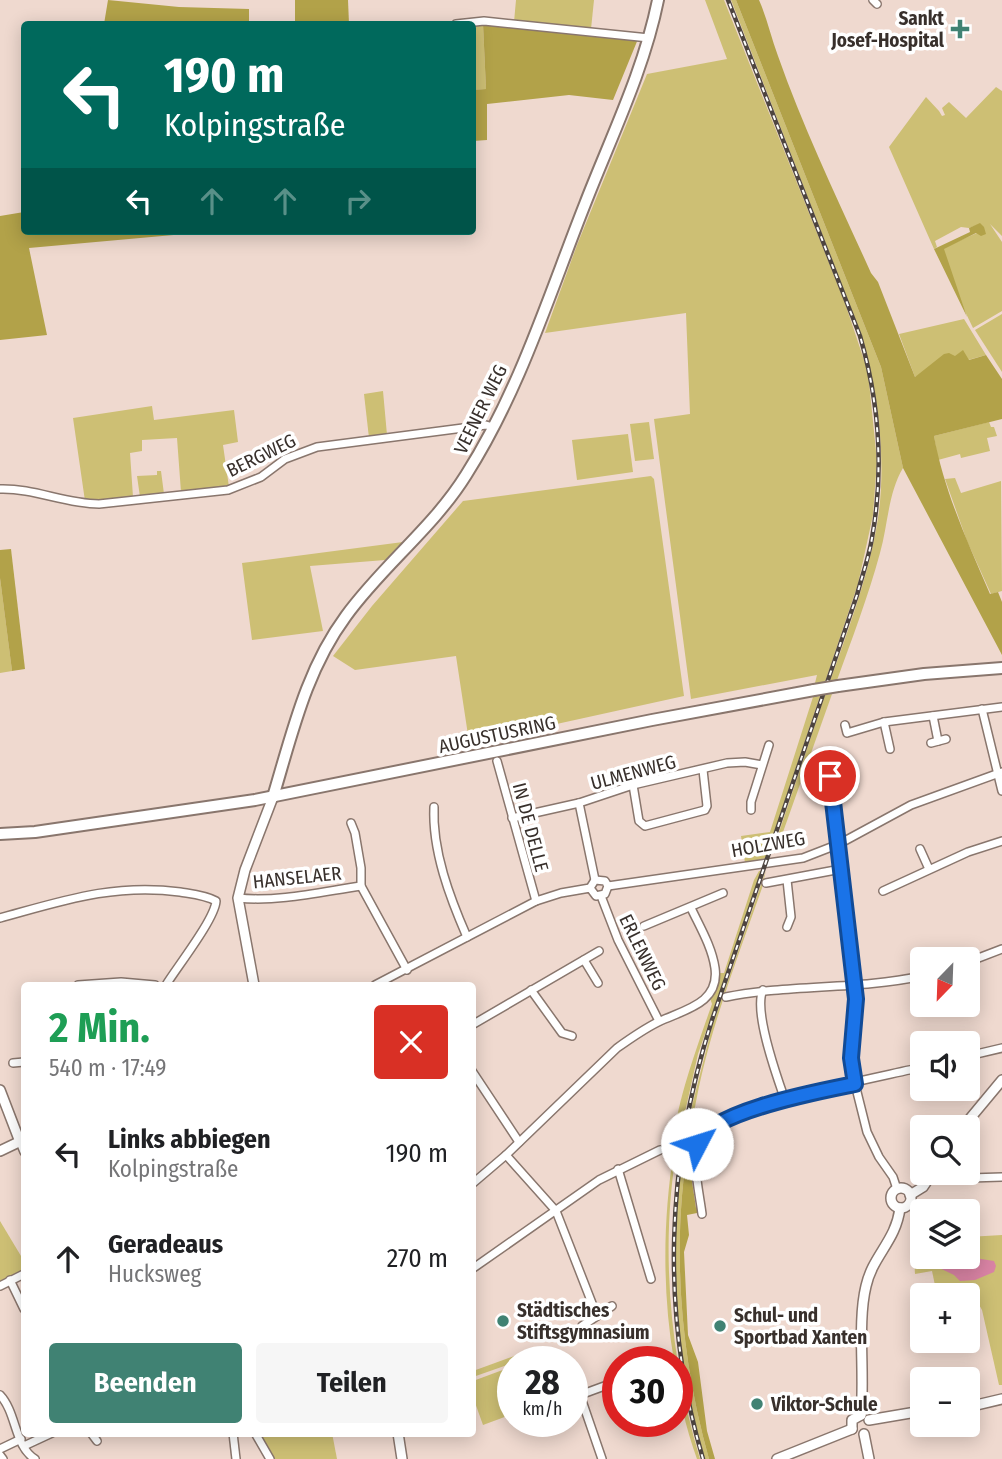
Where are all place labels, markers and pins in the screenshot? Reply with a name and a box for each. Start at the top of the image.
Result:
place label: Sankt Josef-Hospital [830,7,945,52]
marker: Sankt Josef-Hospital [950,19,970,39]
pin [800,746,860,806]
place label: Städtisches Stiftsgymnasium [517,1299,650,1344]
place label: Schul- und Sportbad Xanten [734,1304,867,1349]
marker: Städtisches Stiftsgymnasium [495,1313,511,1329]
marker: Schul- und Sportbad Xanten [712,1318,728,1334]
place label: Viktor-Schule [770,1393,878,1416]
marker: Viktor-Schule [749,1396,765,1412]

